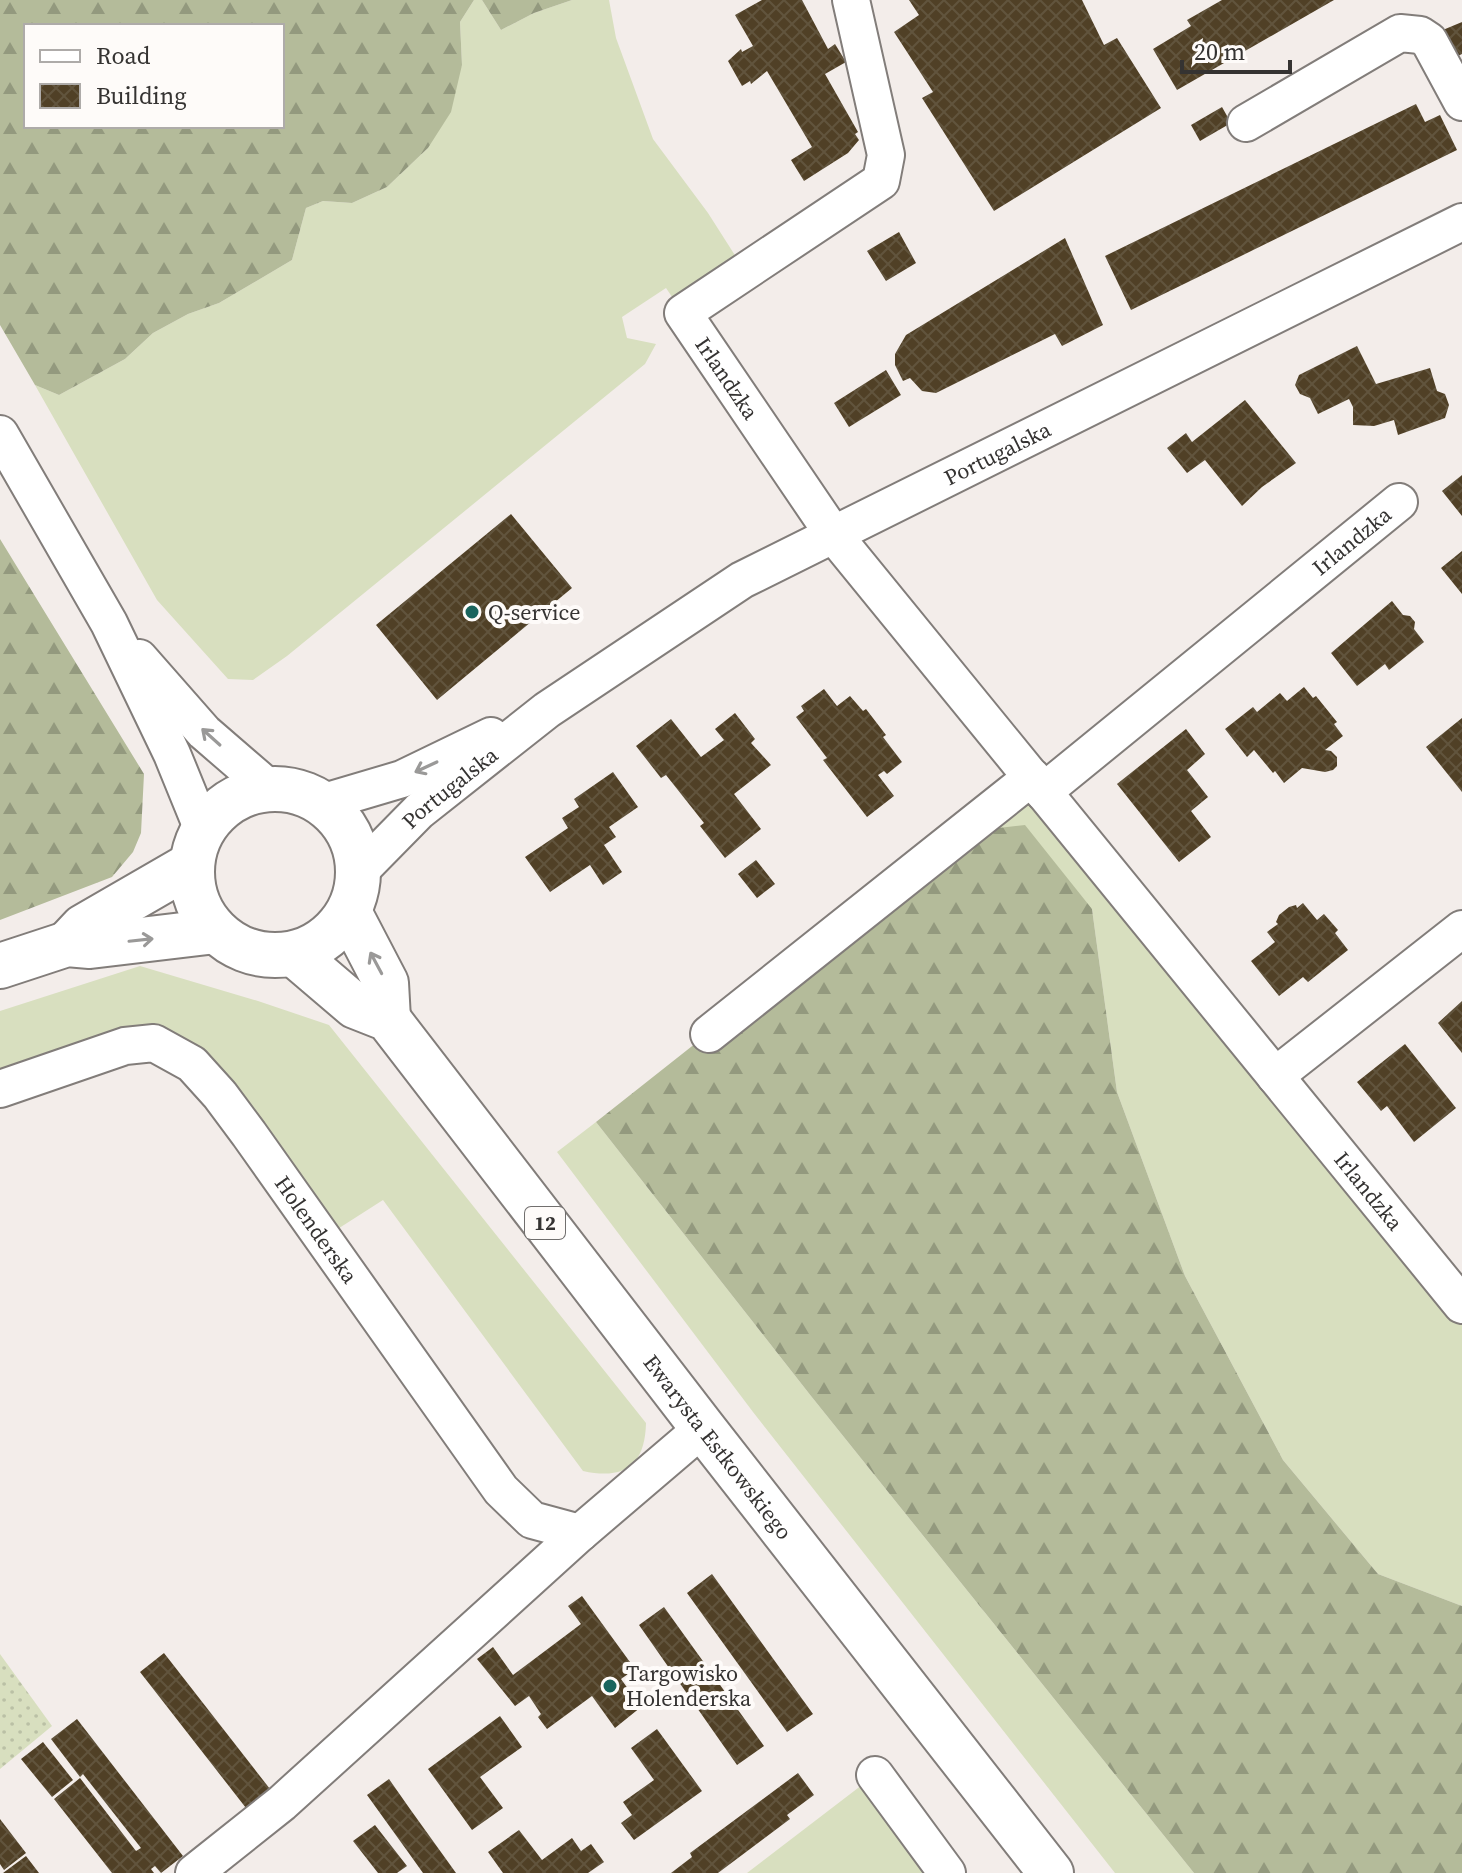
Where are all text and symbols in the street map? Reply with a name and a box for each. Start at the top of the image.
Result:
legend [24,24,284,128]
scale bar [1182,24,1290,74]
text: 20 m [1194,35,1245,68]
text: Road [96,39,151,72]
text: Building [96,79,187,112]
street label: Irlandzka [688,331,766,426]
street label: Portugalska [939,414,1056,492]
street label: Irlandzka [1306,499,1398,582]
place label: Q-service [488,597,581,627]
marker: Q-service [463,603,481,621]
one-way arrow [201,728,221,747]
street label: Portugalska [395,739,504,835]
one-way arrow [414,760,438,775]
one-way arrow [127,932,154,947]
one-way arrow [367,952,383,976]
street label: Irlandzka [1328,1145,1411,1237]
street label: Holenderska [268,1170,365,1290]
road number: 12 [525,1207,565,1239]
street label: Ewarysta Estkowskiego [637,1348,800,1546]
place label: Targowisko Holenderska [626,1658,752,1713]
marker: Targowisko Holenderska [601,1677,619,1695]

